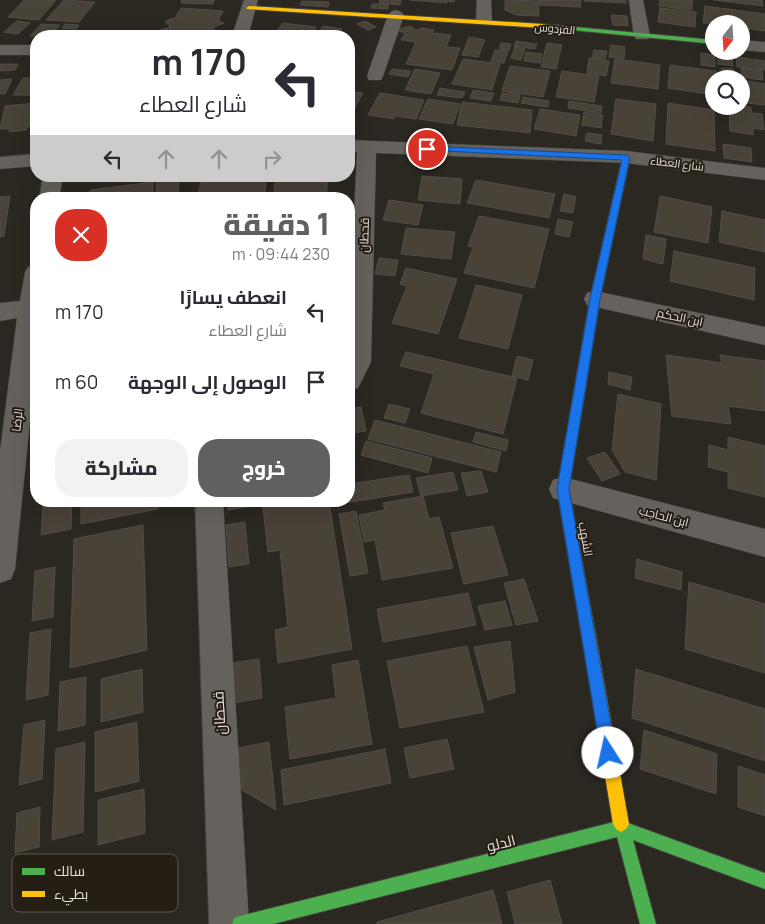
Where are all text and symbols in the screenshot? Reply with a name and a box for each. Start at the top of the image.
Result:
north arrow [705,15,750,60]
map controls [705,15,750,115]
street label: الفردوس [534,19,576,37]
text: 170 m [151,38,247,86]
icon: left [265,50,330,115]
button: search [705,70,750,115]
text: شارع العطاء [139,89,247,119]
pin [406,128,448,170]
icon: arrive [413,135,441,163]
icon: left [99,145,127,173]
icon: ahead [152,145,180,173]
icon: ahead [205,145,233,173]
icon: right [258,145,286,173]
street label: شارع العطاء [649,152,705,175]
text: 1 دقيقة [223,203,330,244]
button: close [55,209,107,261]
street label: قحطان [355,217,373,253]
text: 230 m · 09:44 [232,243,330,265]
text: انعطف يسارًا [180,284,287,310]
icon: left [302,298,330,326]
text: 170 m [55,299,103,325]
street label: ابن الحكم [655,304,705,330]
text: شارع العطاء [209,319,287,341]
icon: arrive [302,368,330,396]
text: 60 m [55,369,98,395]
text: الوصول إلى الوجهة [128,369,287,395]
street label: الرضا [7,407,27,433]
button: مشاركة [55,439,188,497]
button: خروج [198,439,330,497]
street label: ابن الحاجب [637,501,691,531]
street label: الشهب [575,520,597,558]
street label: قحطان [207,691,231,735]
position arrow [581,726,633,778]
street label: الدلو [484,829,518,857]
legend [12,854,178,912]
text: سالك [54,861,85,880]
text: بطيء [54,884,88,906]

